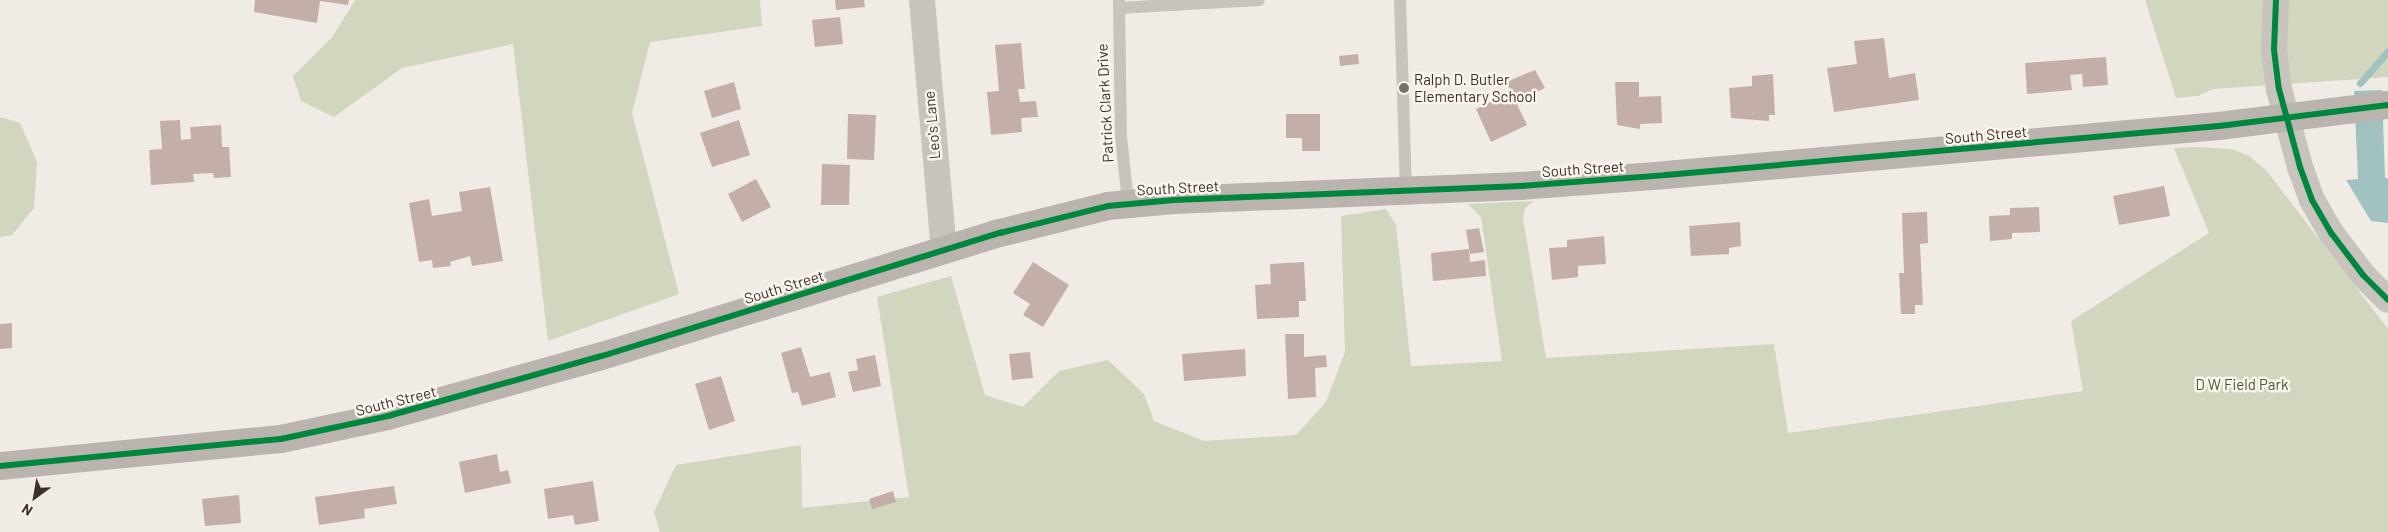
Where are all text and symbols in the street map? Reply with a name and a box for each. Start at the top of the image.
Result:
street label: Patrick Clark Drive [1093,43,1117,163]
place label: Ralph D. Butler Elementary School [1414,70,1536,105]
marker: Ralph D. Butler Elementary School [1398,82,1410,94]
street label: Leo's Lane [920,90,944,160]
street label: South Street [1944,122,2028,148]
street label: South Street [1541,157,1625,181]
street label: South Street [1136,177,1220,199]
street label: South Street [742,266,826,308]
park label: D W Field Park [2196,376,2288,394]
street label: South Street [354,382,438,420]
north arrow [10,472,60,522]
text: N [18,500,35,520]

